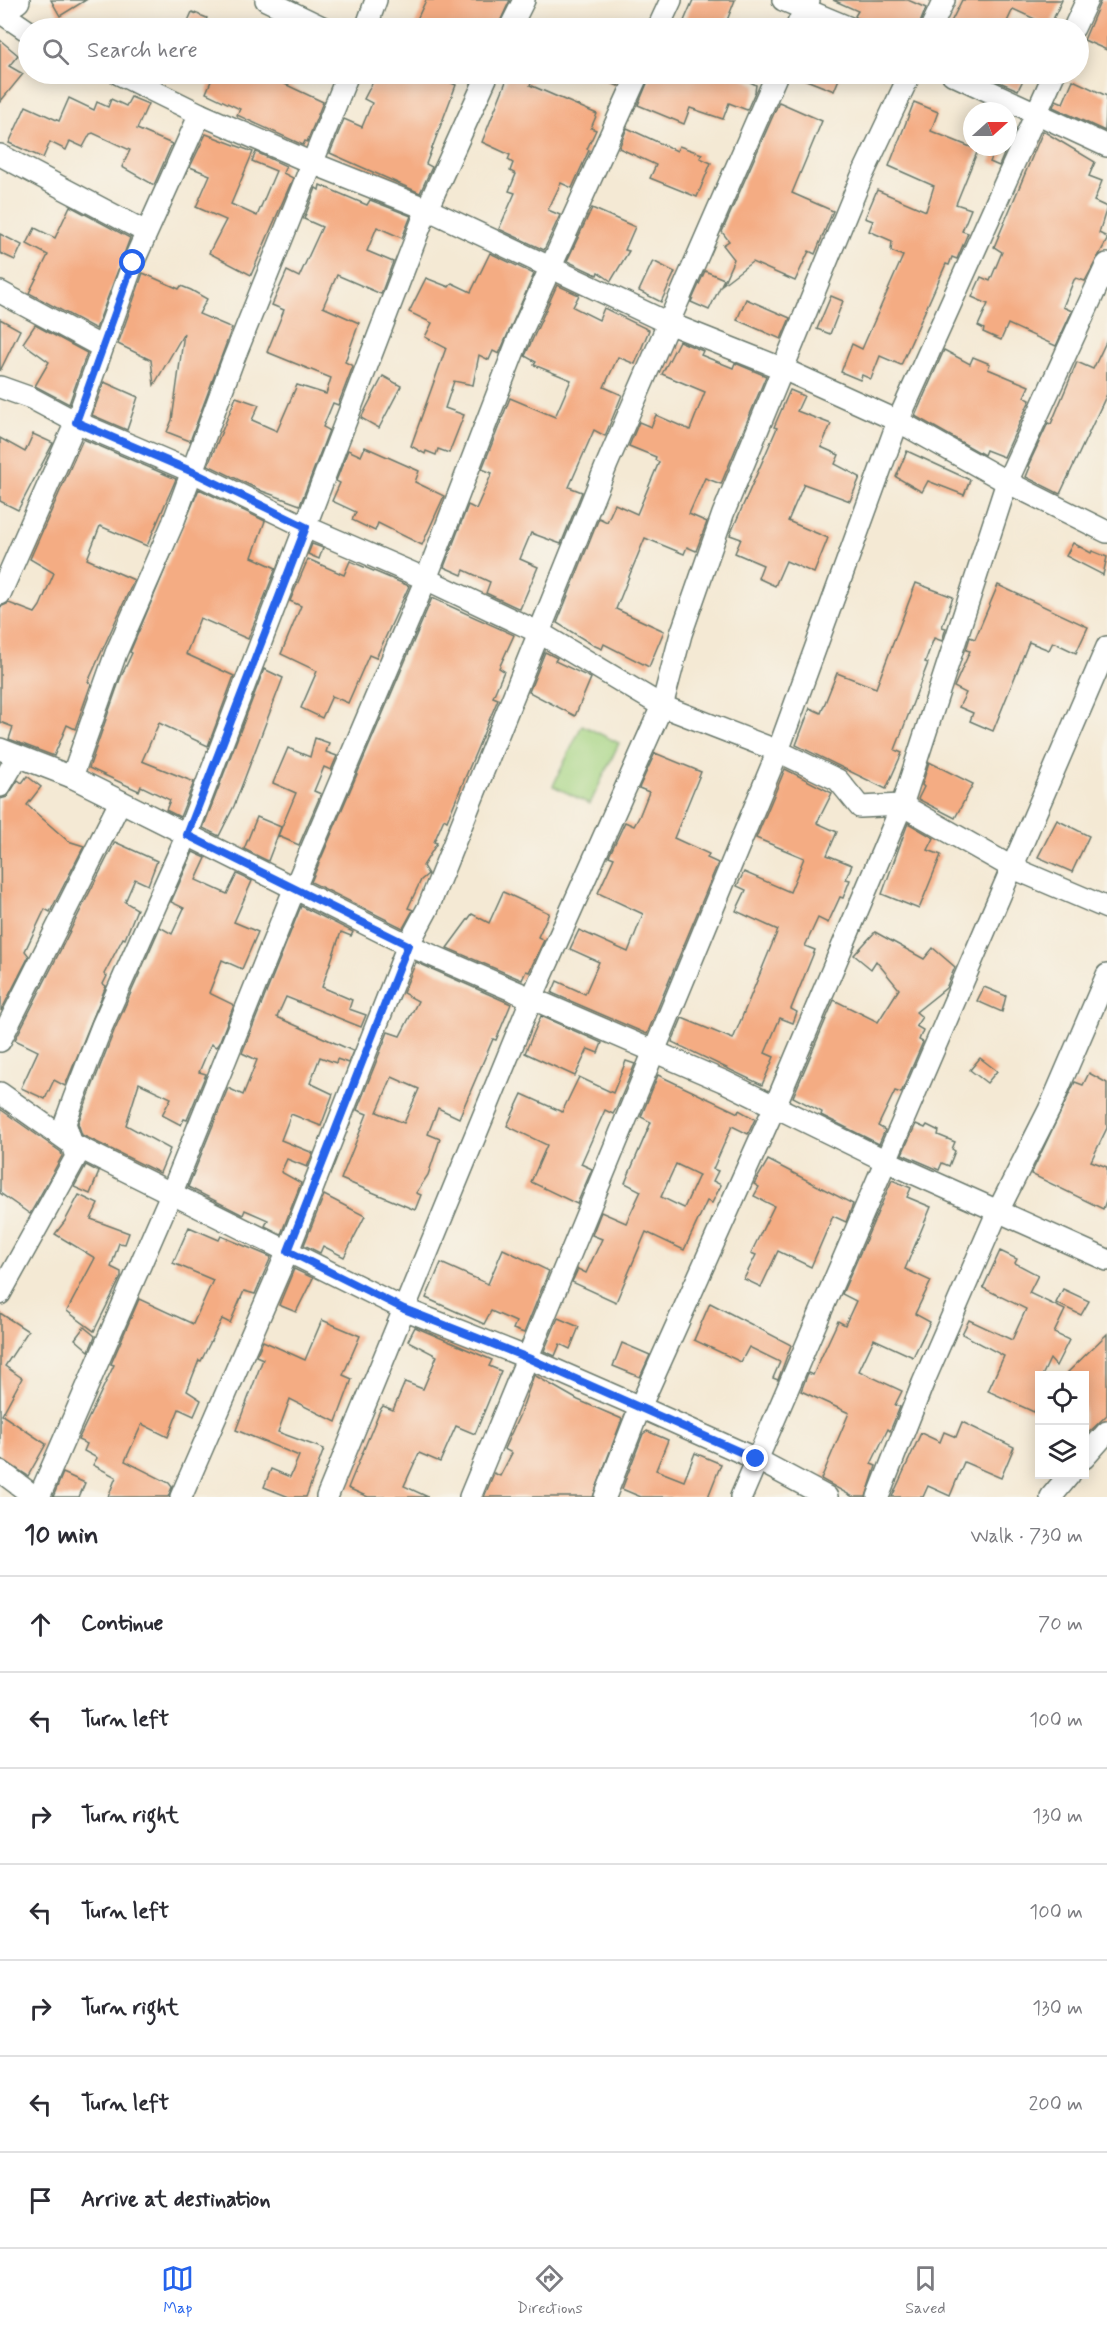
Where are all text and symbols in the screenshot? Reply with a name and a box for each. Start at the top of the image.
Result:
search box [18,18,1089,84]
icon: search [39,35,72,68]
text: Search here [87,37,198,65]
north arrow [963,102,1017,156]
route start [119,249,145,275]
map controls [1035,1371,1089,1479]
button: locate [1035,1371,1089,1425]
button: layers [1035,1425,1089,1479]
route end [742,1445,768,1471]
text: 10 min [24,1519,99,1553]
text: Walk · 730 m [970,1523,1083,1550]
icon: ahead [24,1608,57,1641]
text: Continue [81,1610,163,1638]
text: 70 m [1038,1611,1083,1638]
icon: left [24,1704,57,1737]
text: Turn left [81,1706,169,1734]
text: 100 m [1029,1707,1083,1734]
icon: right [24,1800,57,1833]
text: Turn right [81,1802,179,1830]
text: 130 m [1032,1803,1083,1830]
icon: left [24,1896,57,1929]
text: Turn left [81,1898,169,1926]
text: 100 m [1029,1899,1083,1926]
icon: right [24,1992,57,2025]
text: Turn right [81,1994,179,2022]
text: 130 m [1032,1995,1083,2022]
icon: left [24,2088,57,2121]
text: Turn left [81,2090,169,2118]
text: 200 m [1028,2091,1083,2118]
icon: arrive [24,2184,57,2217]
text: Arrive at destination [81,2186,271,2214]
tab: Map [161,2262,194,2319]
tab: Directions [517,2262,583,2319]
tab: Saved [905,2262,946,2319]

